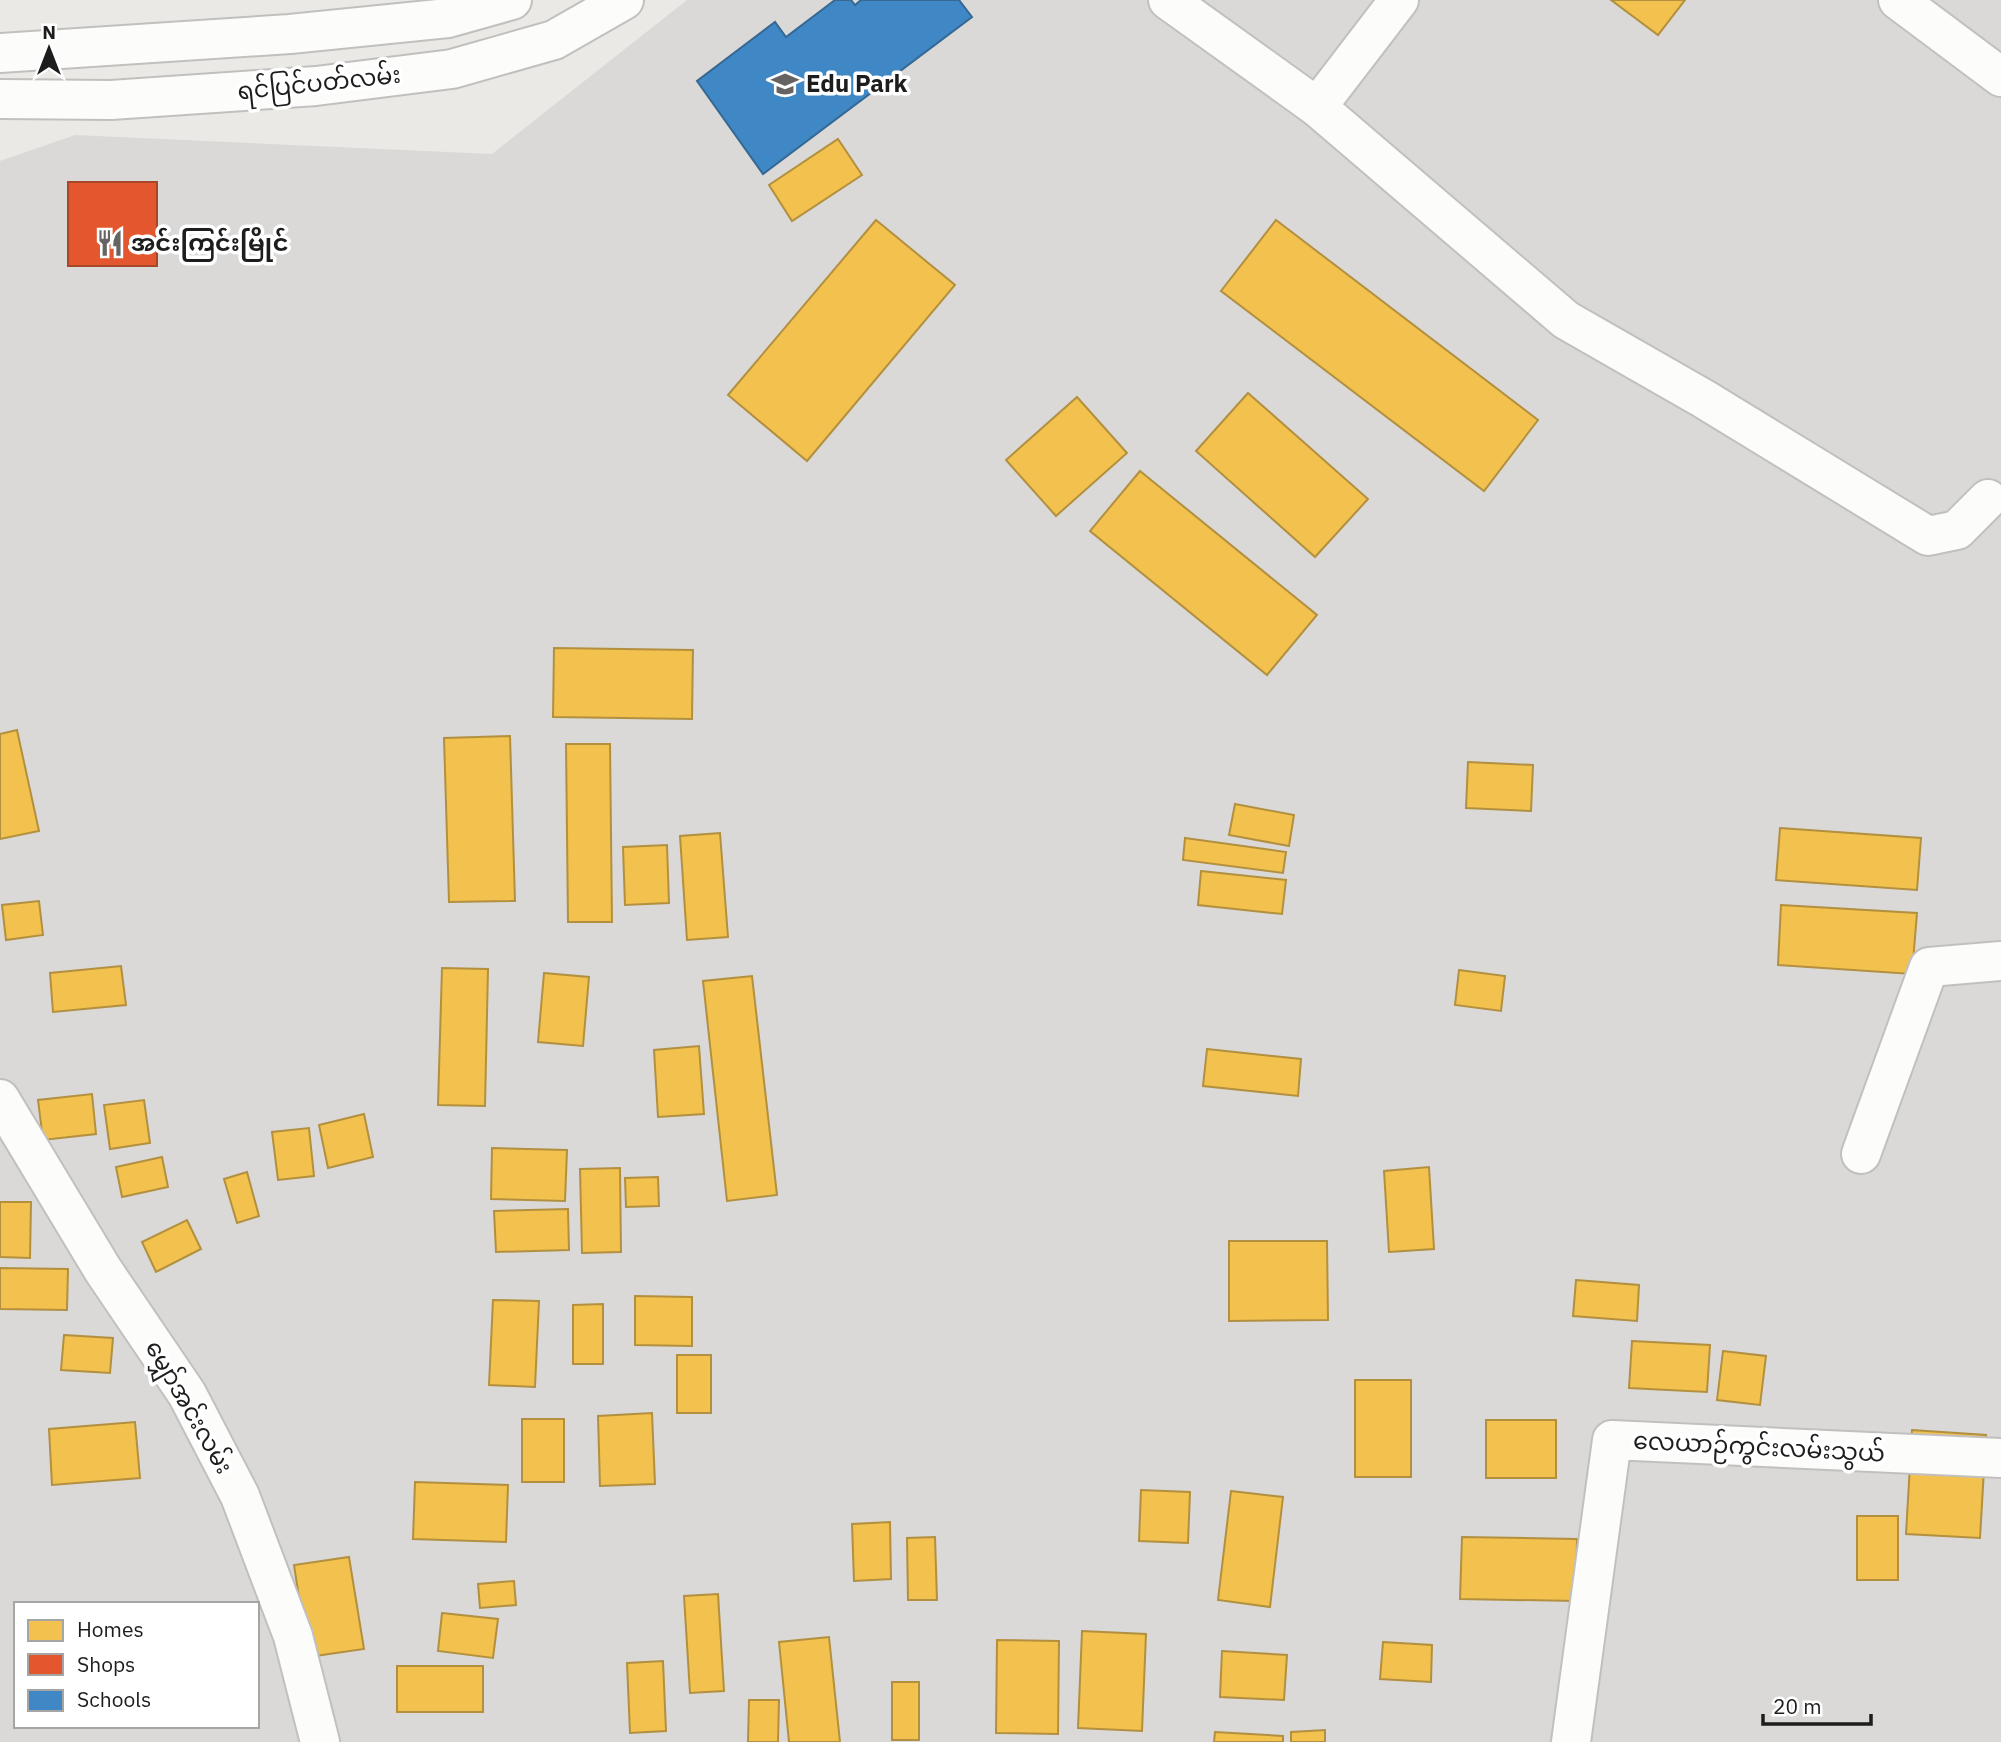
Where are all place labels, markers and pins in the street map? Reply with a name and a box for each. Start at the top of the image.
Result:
place label: Edu Park [806,67,908,99]
school or university icon: Edu Park [770,69,800,99]
place label: အင်းကြင်းမြိုင် [131,226,289,262]
restaurant icon: အင်းကြင်းမြိုင် [95,228,125,258]

